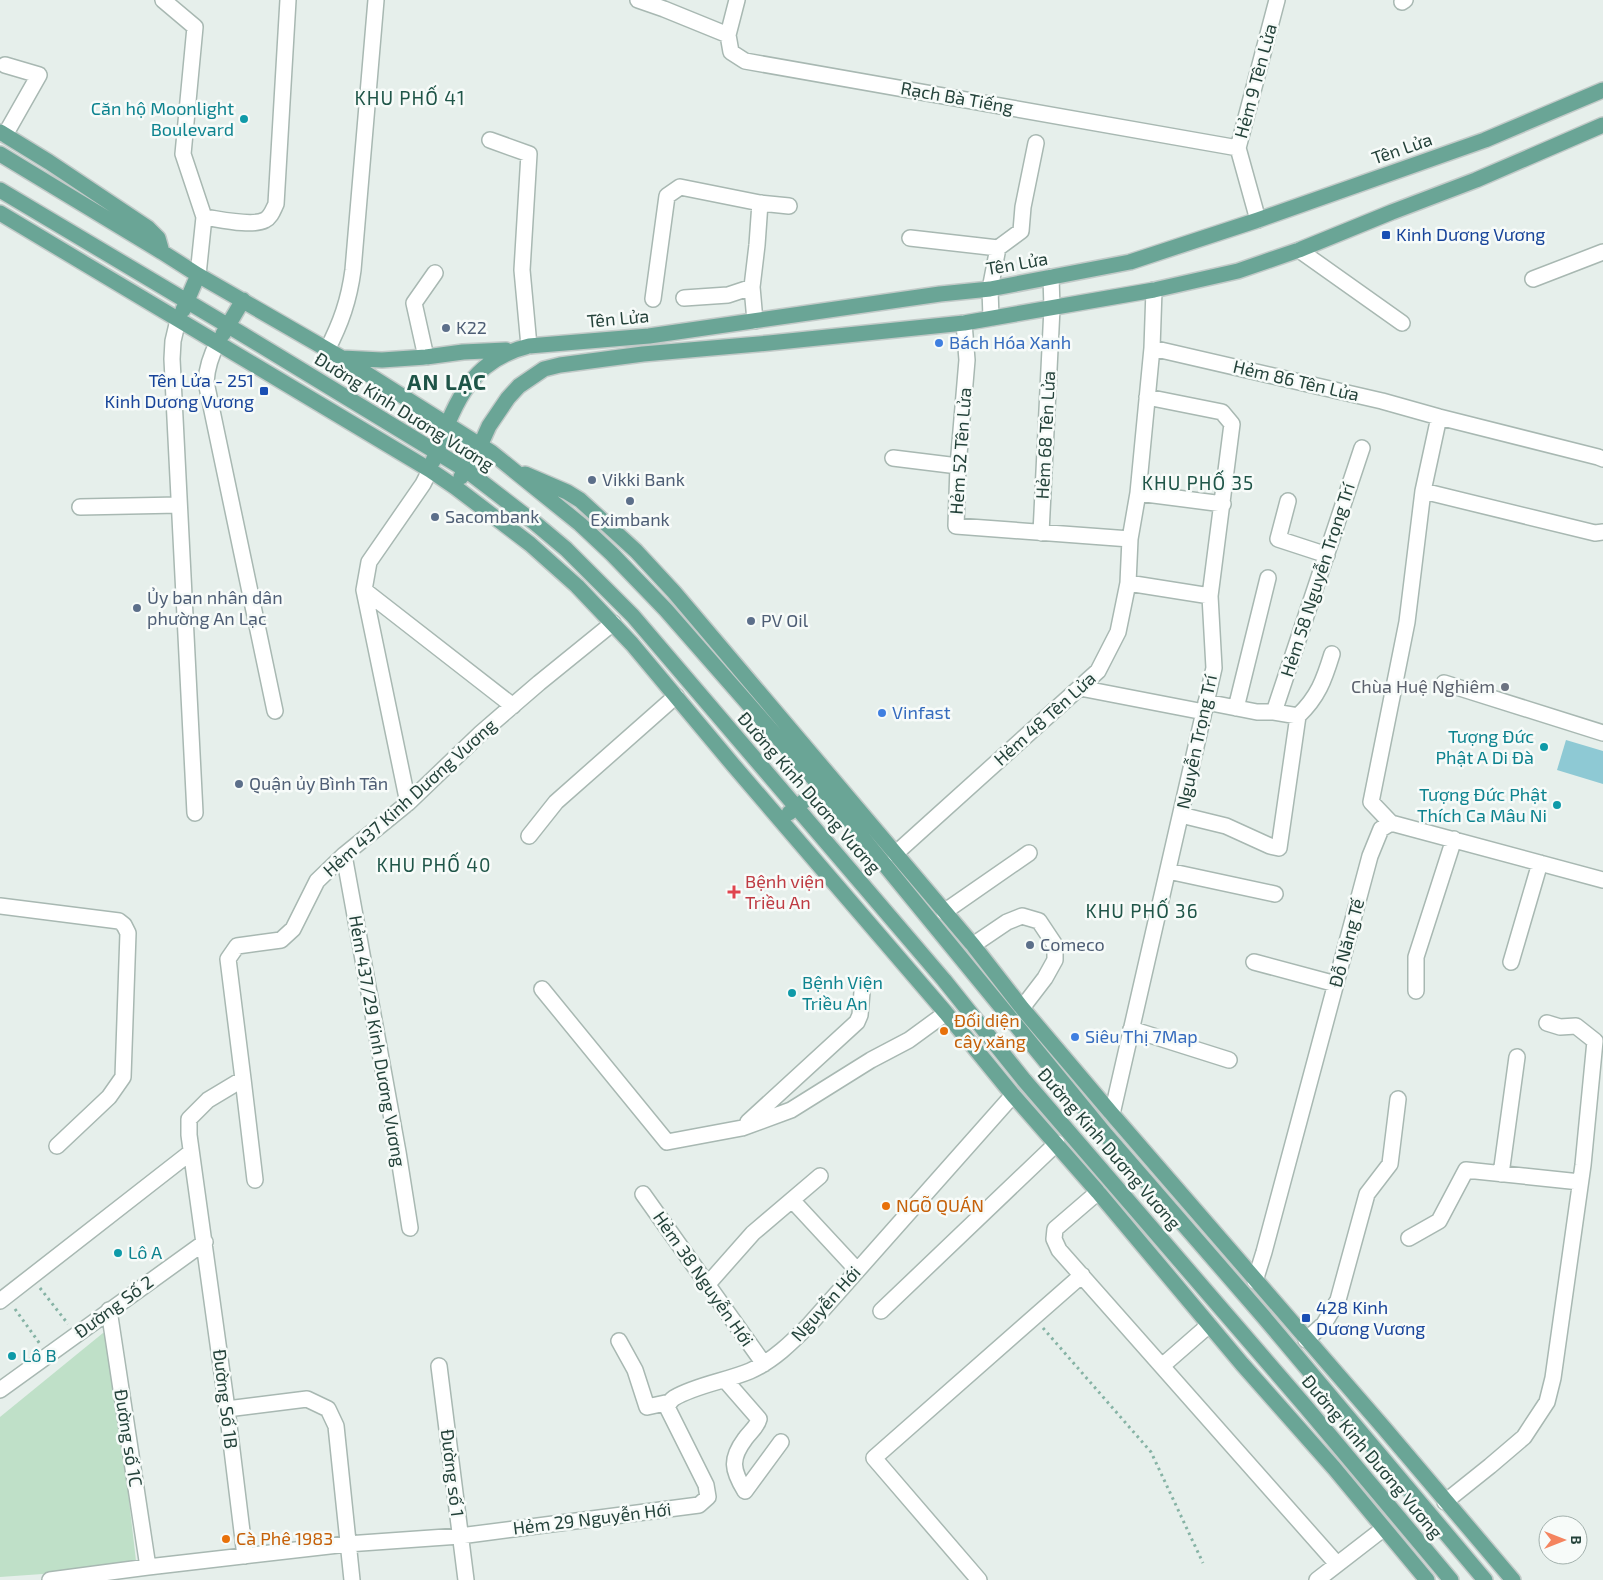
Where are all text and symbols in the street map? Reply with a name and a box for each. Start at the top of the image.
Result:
street label: Hẻm 9 Tên Lửa [1229,21,1281,140]
street label: Rạch Bà Tiếng [899,76,1015,118]
district label: KHU PHỐ 41 [355,84,465,109]
place label: Căn hộ Moonlight Boulevard [91,97,234,140]
marker: Căn hộ Moonlight Boulevard [238,113,250,125]
street label: Tên Lửa [1369,127,1435,169]
place label: Kinh Dương Vương [1396,223,1545,245]
marker: Kinh Dương Vương [1380,229,1392,241]
street label: Tên Lửa [984,247,1049,279]
street label: Tên Lửa [586,304,650,332]
place label: K22 [456,316,487,338]
marker: K22 [440,322,452,334]
place label: Bách Hóa Xanh [949,331,1071,353]
marker: Bách Hóa Xanh [933,337,945,349]
street label: Đường Kinh Dương Vương [311,347,498,475]
street label: Hẻm 86 Tên Lửa [1231,355,1361,405]
district label: AN LẠC [407,368,487,394]
place label: Tên Lửa - 251 Kinh Dương Vương [105,369,254,412]
street label: Hẻm 68 Tên Lửa [1031,370,1059,500]
marker: Tên Lửa - 251 Kinh Dương Vương [258,385,270,397]
street label: Hẻm 52 Tên Lửa [945,387,975,515]
place label: Vikki Bank [602,468,685,490]
district label: KHU PHỐ 35 [1142,469,1254,494]
marker: Vikki Bank [586,474,598,486]
street label: Hẻm 58 Nguyễn Trọng Trí [1275,479,1359,680]
marker: Eximbank [624,495,636,507]
place label: Sacombank [445,505,539,527]
place label: Eximbank [590,508,670,530]
marker: Sacombank [429,511,441,523]
place label: Ủy ban nhân dân phường An Lạc [147,586,283,629]
marker: Ủy ban nhân dân phường An Lạc [131,602,143,614]
place label: PV Oil [761,609,809,631]
marker: PV Oil [745,615,757,627]
street label: Hẻm 48 Tên Lửa [989,667,1100,770]
street label: Nguyễn Trọng Trí [1171,672,1221,811]
place label: Chùa Huệ Nghiêm [1351,675,1495,697]
marker: Chùa Huệ Nghiêm [1499,681,1511,693]
place label: Vinfast [892,701,951,723]
street label: Đường Kinh Dương Vương [733,707,886,878]
marker: Vinfast [876,707,888,719]
street label: Hẻm 437 Kinh Dương Vương [318,714,500,881]
place label: Tượng Đức Phật A Di Đà [1435,725,1534,768]
marker: Tượng Đức Phật A Di Đà [1538,741,1550,753]
place label: Quận ủy Bình Tân [249,772,388,794]
marker: Quận ủy Bình Tân [233,778,245,790]
place label: Tượng Đức Phật Thích Ca Mâu Ni [1417,783,1547,826]
marker: Tượng Đức Phật Thích Ca Mâu Ni [1551,799,1563,811]
district label: KHU PHỐ 40 [377,851,491,876]
place label: Bệnh viện Triều An [745,870,825,913]
marker: Bệnh viện Triều An [727,885,741,899]
street label: Đỗ Năng Tế [1324,896,1369,990]
district label: KHU PHỐ 36 [1085,897,1199,922]
street label: Hẻm 437/29 Kinh Dương Vương [345,913,411,1168]
place label: Comeco [1040,933,1105,955]
marker: Comeco [1024,939,1036,951]
place label: Bệnh Viện Triều An [802,971,883,1014]
marker: Bệnh Viện Triều An [786,987,798,999]
place label: Đối diện cây xăng [954,1009,1026,1052]
marker: Đối diện cây xăng [938,1025,950,1037]
place label: Siêu Thị 7Map [1085,1025,1198,1047]
marker: Siêu Thị 7Map [1069,1031,1081,1043]
street label: Đường Kinh Dương Vương [1033,1063,1186,1234]
place label: NGÕ QUÁN [896,1194,984,1216]
marker: NGÕ QUÁN [880,1200,892,1212]
street label: Hẻm 38 Nguyễn Hới [649,1207,759,1350]
place label: Lô A [128,1241,163,1263]
marker: Lô A [112,1247,124,1259]
street label: Nguyễn Hới [786,1261,865,1345]
street label: Đường Số 2 [70,1270,157,1342]
place label: 428 Kinh Dương Vương [1316,1296,1425,1339]
marker: 428 Kinh Dương Vương [1300,1312,1312,1324]
place label: Lô B [22,1344,57,1366]
street label: Đường Số 1B [209,1348,243,1450]
marker: Lô B [6,1350,18,1362]
street label: Đường Kinh Dương Vương [1298,1370,1448,1543]
street label: Đường số 1C [110,1387,148,1488]
street label: Đường số 1 [437,1428,469,1518]
street label: Hẻm 29 Nguyễn Hới [511,1497,672,1539]
north arrow [1538,1515,1588,1565]
place label: Cà Phê 1983 [236,1527,333,1549]
marker: Cà Phê 1983 [220,1533,232,1545]
text: B [1568,1536,1585,1545]

